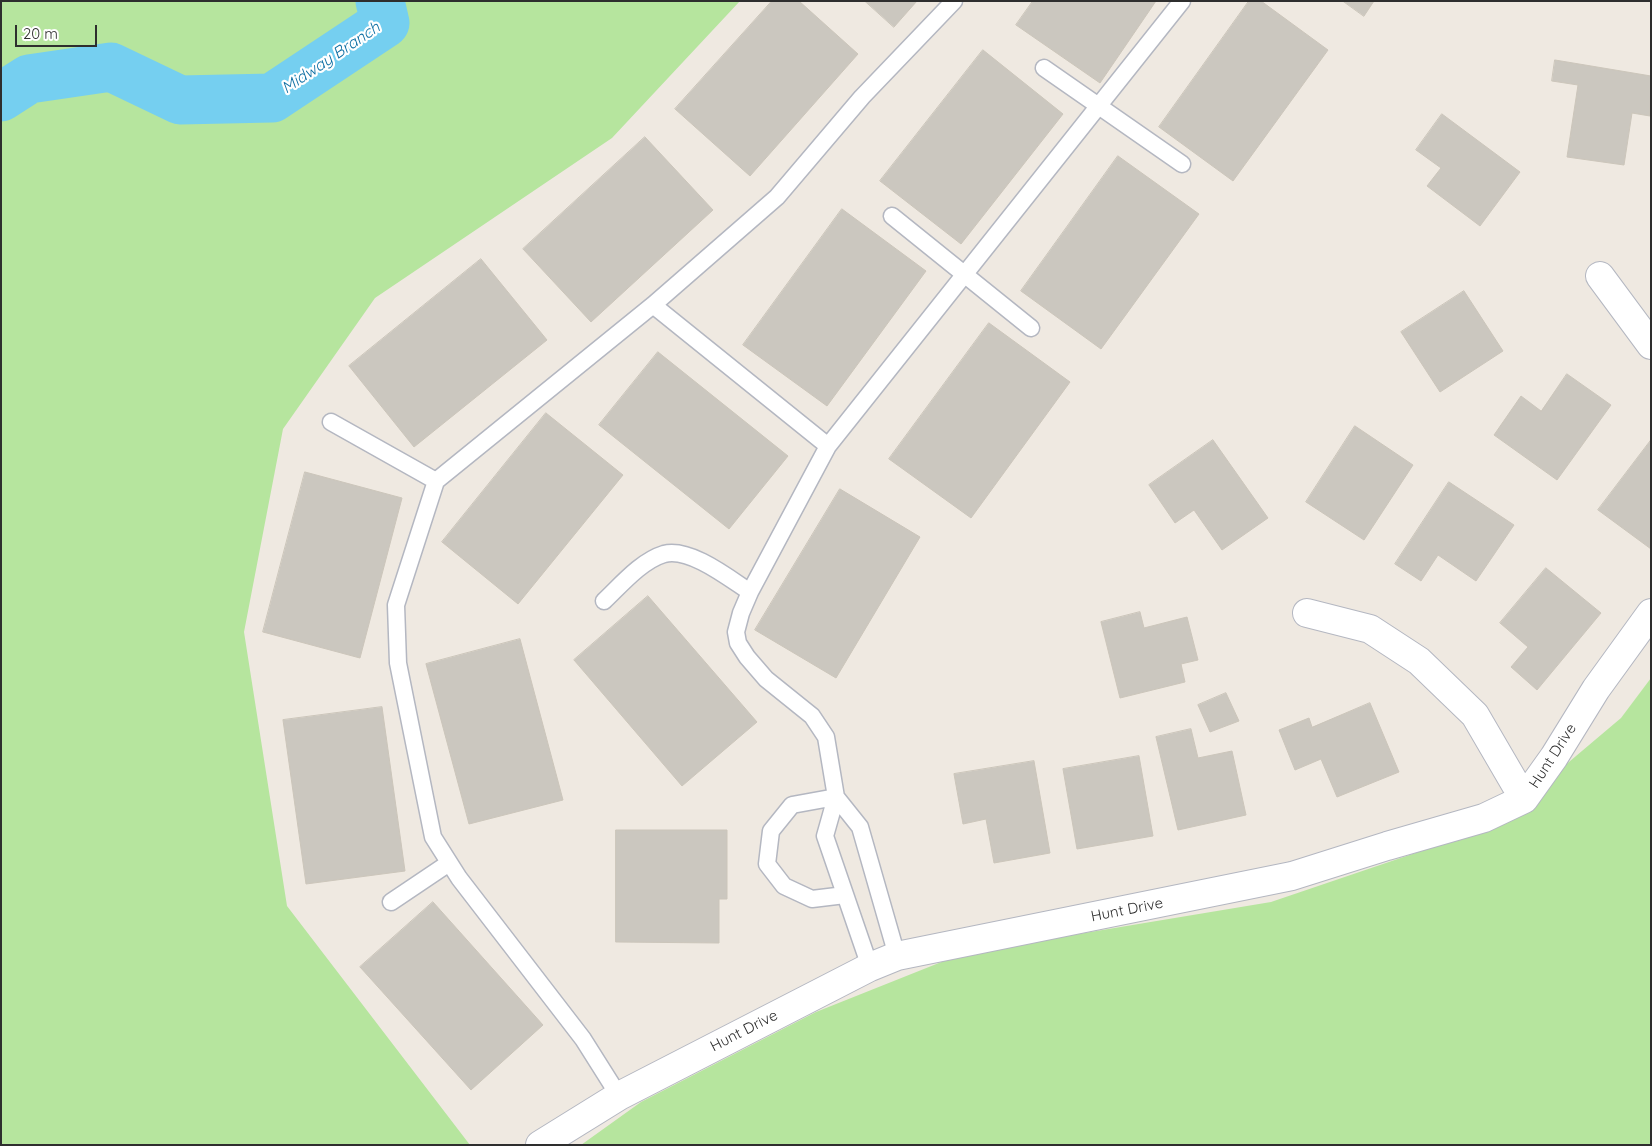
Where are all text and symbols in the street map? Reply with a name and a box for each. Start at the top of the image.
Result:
scale bar [18,15,100,47]
water label: Midway Branch [278,18,384,98]
text: 20 m [23,24,58,43]
street label: Hunt Drive [1525,720,1581,792]
street label: Hunt Drive [1089,894,1165,926]
street label: Hunt Drive [707,1006,781,1056]

